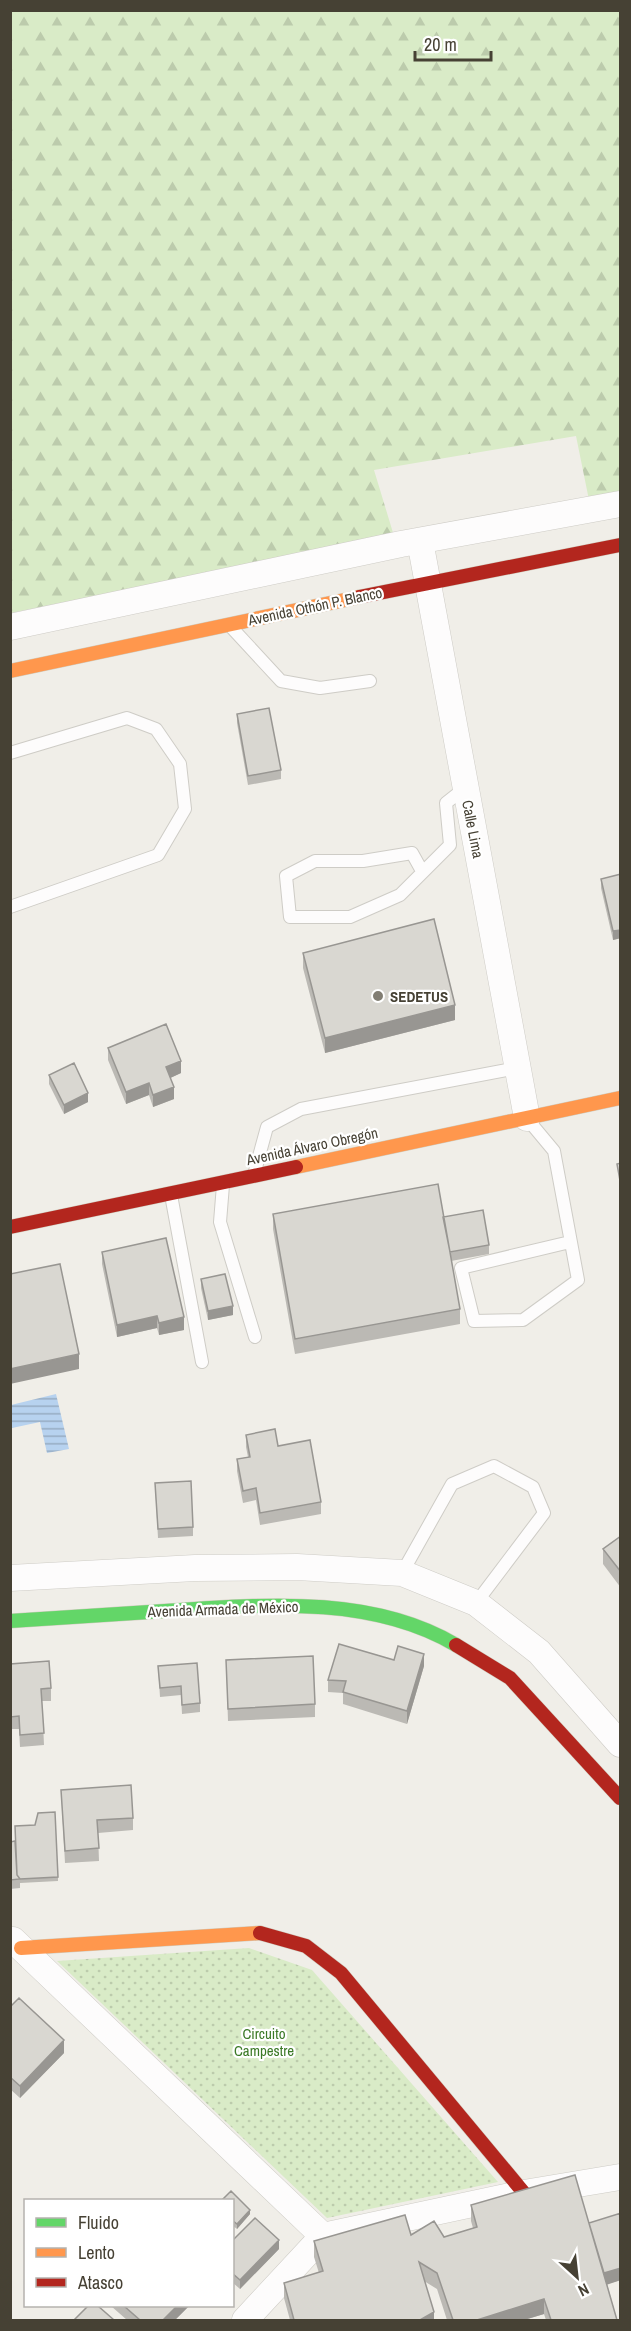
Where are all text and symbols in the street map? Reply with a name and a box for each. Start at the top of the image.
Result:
scale bar [415,24,492,62]
text: 20 m [424,32,457,57]
street label: Avenida Othón P. Blanco [245,582,384,631]
street label: Calle Lima [457,798,489,860]
place label: SEDETUS [390,986,448,1007]
marker: SEDETUS [371,989,385,1003]
street label: Avenida Álvaro Obregón [243,1122,380,1170]
street label: Avenida Armada de México [146,1596,299,1622]
park label: Circuito Campestre [234,2023,294,2061]
legend [24,2199,234,2307]
text: Fluido [78,2210,119,2235]
text: Lento [78,2240,115,2265]
north arrow [547,2247,607,2307]
text: Atasco [77,2270,123,2295]
text: N [575,2278,593,2302]

